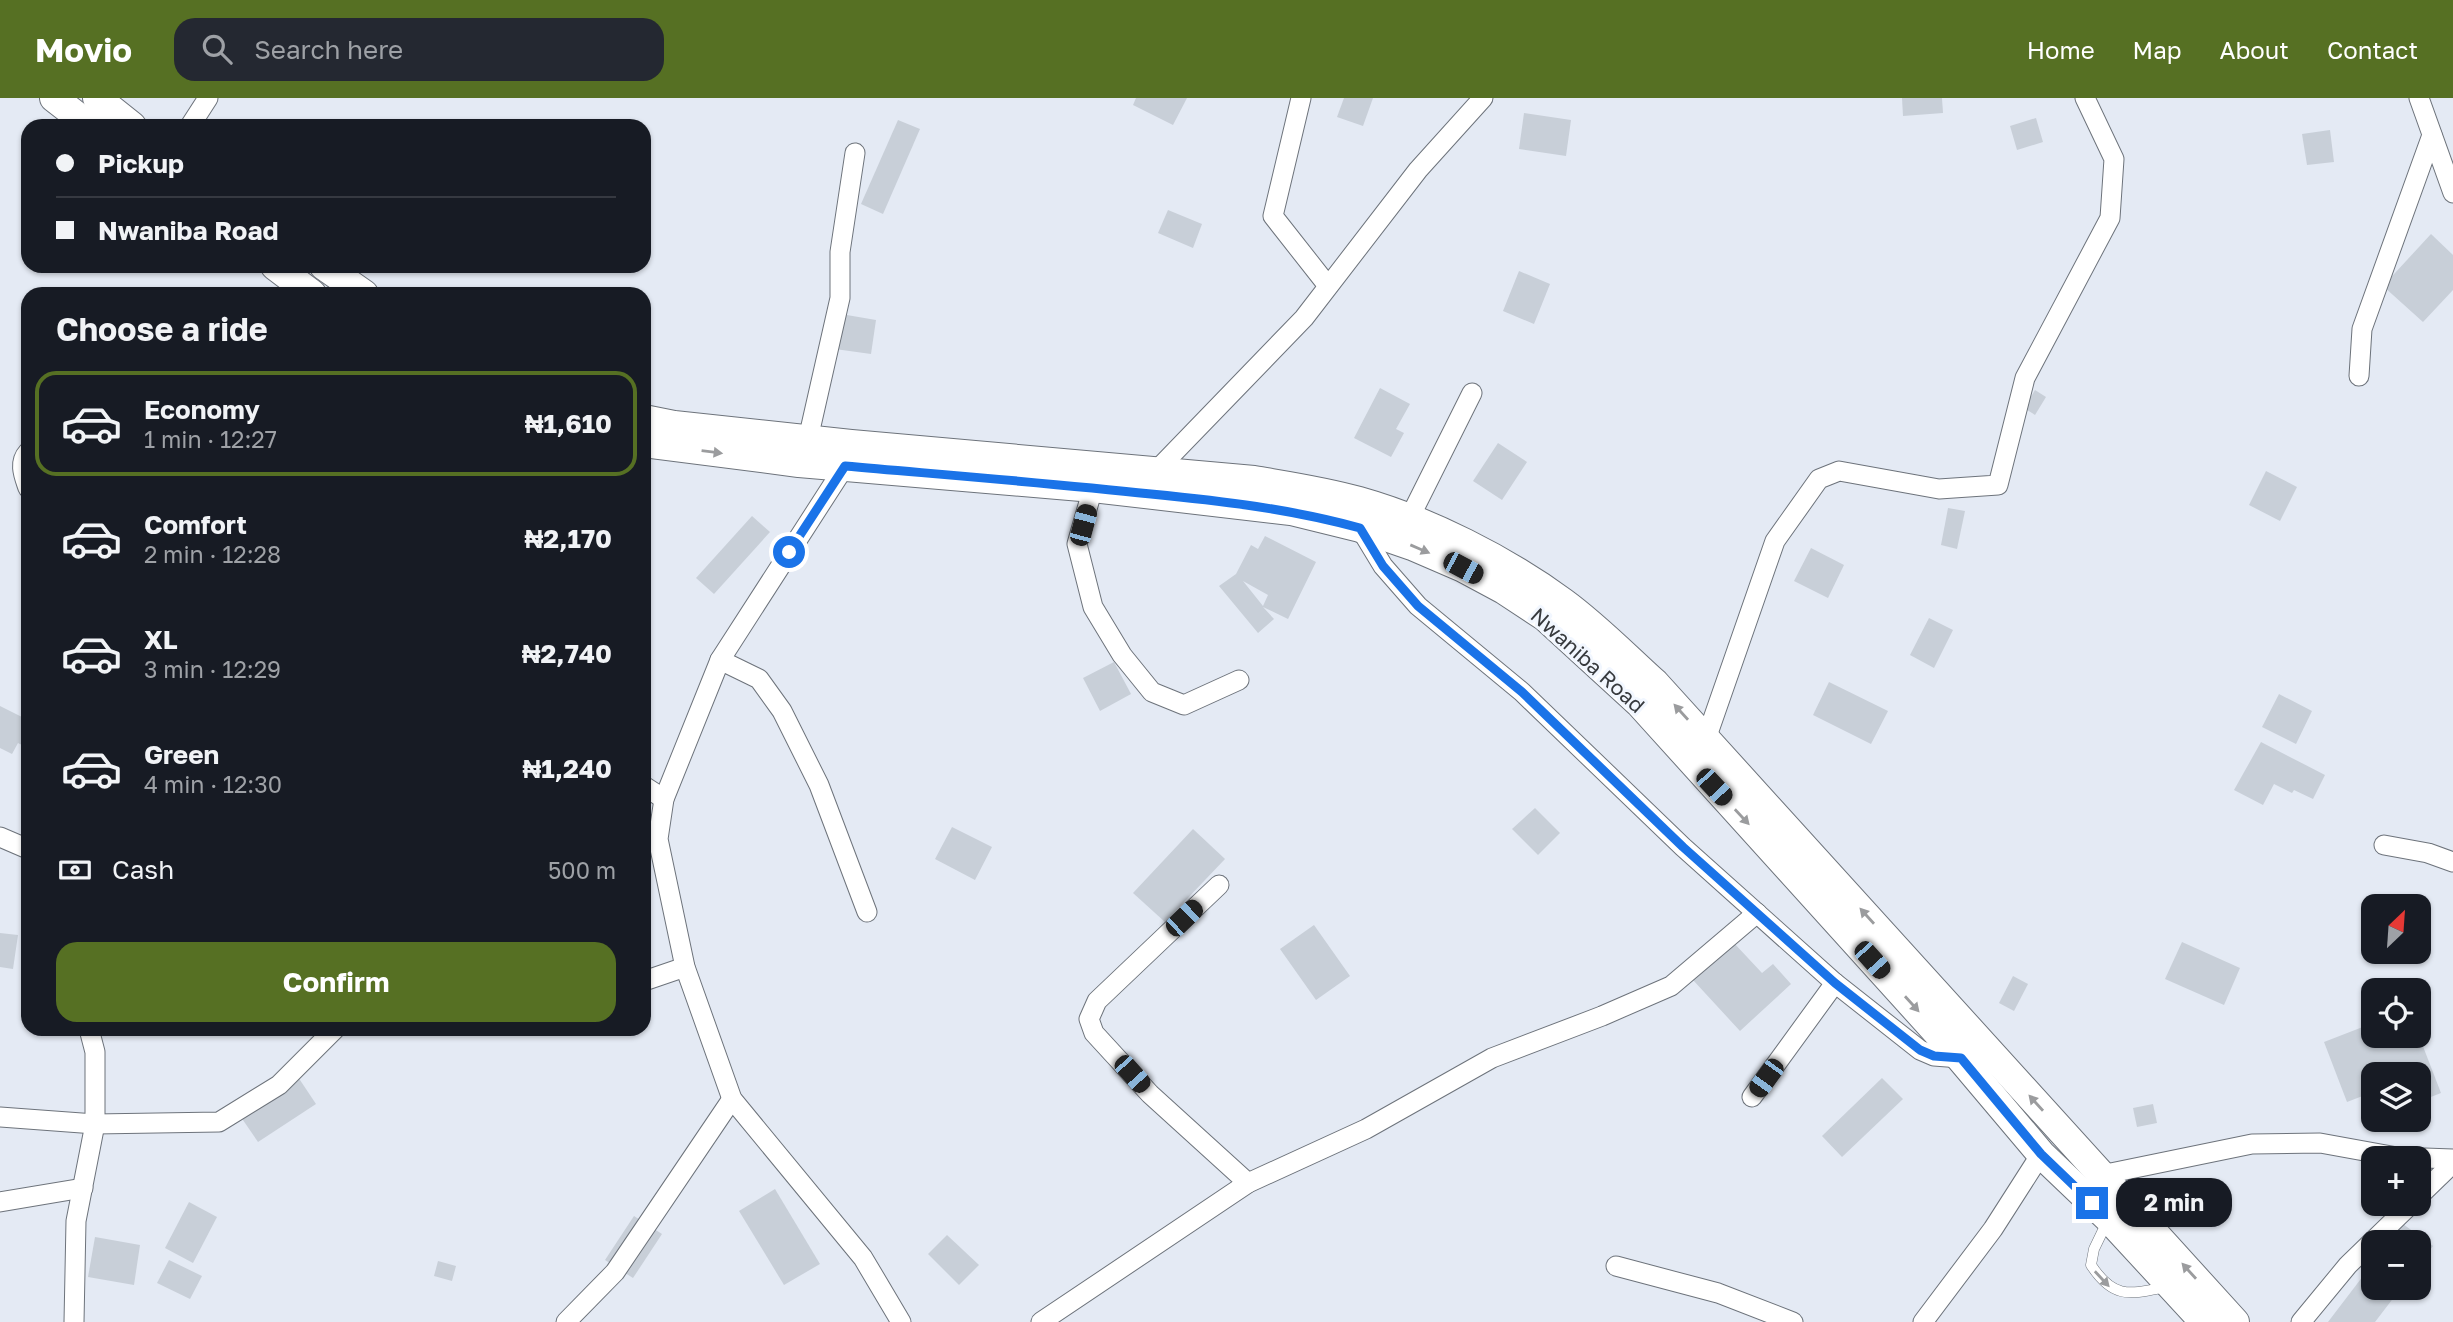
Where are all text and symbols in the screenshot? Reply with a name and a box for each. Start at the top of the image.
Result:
search box [174,18,664,81]
text: Movio [35,30,132,69]
icon: search [198,30,236,68]
text: Search here [254,34,403,65]
text: Home [2027,35,2095,64]
text: Map [2133,35,2182,64]
text: About [2220,35,2289,64]
text: Contact [2327,35,2418,64]
text: Pickup [98,148,184,179]
text: Nwaniba Road [98,215,279,246]
text: Choose a ride [56,310,268,348]
icon: car [60,392,123,455]
text: Economy [144,394,260,425]
text: ₦1,610 [525,408,612,439]
text: 1 min · 12:27 [144,425,277,453]
one-way arrow [701,446,723,457]
car [1068,502,1099,548]
icon: car [60,507,123,570]
text: Comfort [144,509,247,540]
text: ₦2,170 [525,523,612,554]
route start [773,536,805,568]
text: 2 min · 12:28 [144,540,281,568]
one-way arrow [1410,544,1431,555]
car [1440,549,1487,587]
street label: Nwaniba Road [1526,602,1650,718]
icon: car [60,622,123,685]
text: XL [144,624,178,655]
text: ₦2,740 [522,638,612,669]
text: 3 min · 12:29 [144,655,281,683]
one-way arrow [1673,704,1689,721]
icon: car [60,737,123,800]
text: Green [144,739,219,770]
text: ₦1,240 [523,753,612,784]
car [1692,764,1737,810]
text: 4 min · 12:30 [144,770,282,798]
one-way arrow [1734,808,1750,826]
icon: cash [56,851,94,889]
text: Cash [112,854,174,885]
text: 500 m [548,856,616,884]
north arrow [2361,894,2431,964]
map controls [2361,894,2431,1300]
car [1162,896,1207,940]
one-way arrow [1859,907,1875,925]
car [1851,937,1894,983]
button: Confirm [56,942,616,1022]
button: locate [2361,978,2431,1048]
one-way arrow [1903,995,1919,1012]
car [1111,1051,1154,1097]
car [1746,1055,1787,1101]
button: layers [2361,1062,2431,1132]
one-way arrow [2028,1094,2044,1112]
button: + [2361,1146,2431,1216]
callout: 2 min [2116,1178,2232,1228]
route end [2076,1187,2108,1219]
text: 2 min [2144,1188,2204,1216]
button: − [2361,1230,2431,1300]
one-way arrow [2182,1263,2197,1280]
one-way arrow [2094,1270,2110,1288]

